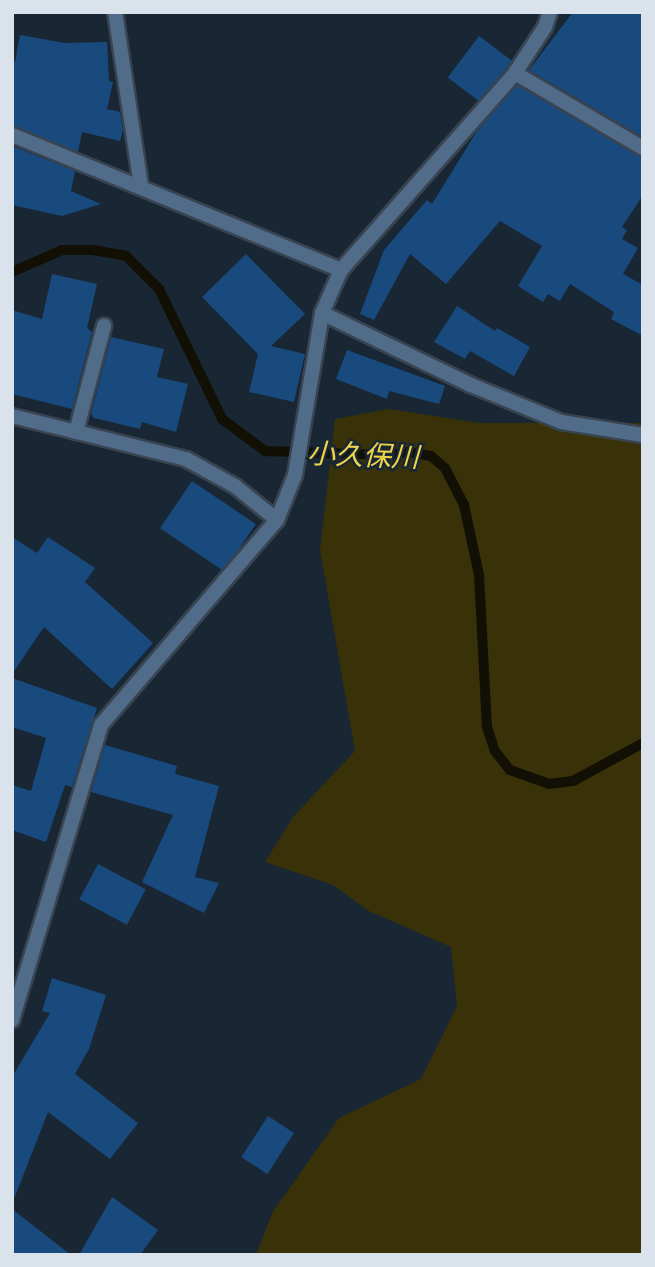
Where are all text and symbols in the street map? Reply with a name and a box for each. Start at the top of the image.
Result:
water label: 小久保川 [306,436,420,474]

